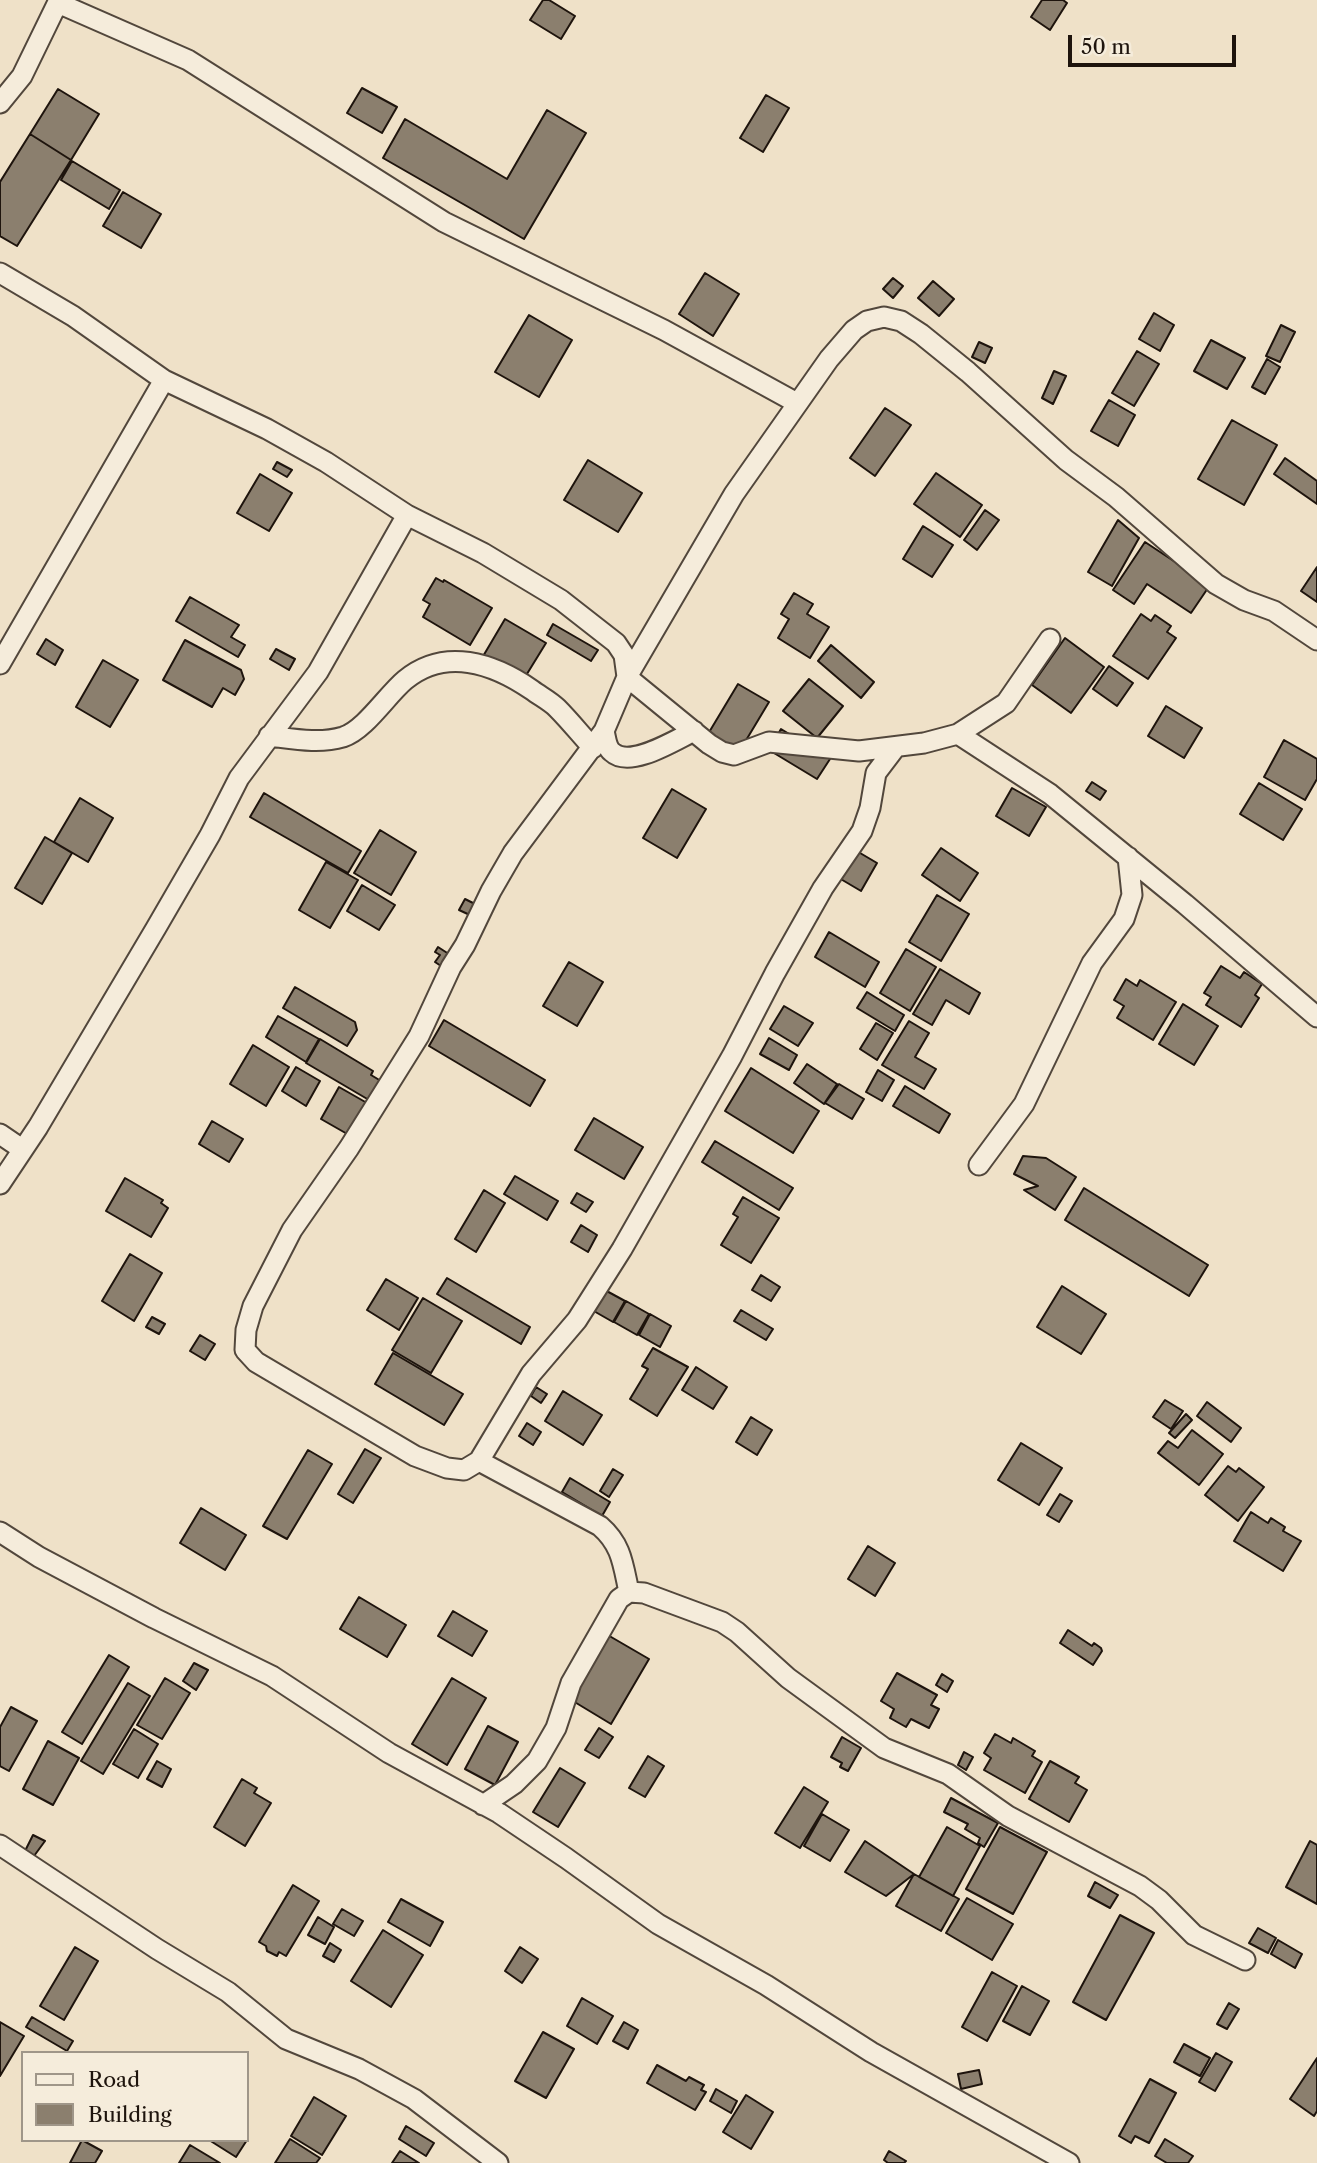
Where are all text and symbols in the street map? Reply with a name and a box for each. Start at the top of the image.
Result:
scale bar [1072,21,1240,65]
text: 50 m [1081,34,1131,59]
legend [21,2051,248,2142]
text: Road [88,2067,140,2092]
text: Building [88,2102,172,2127]

